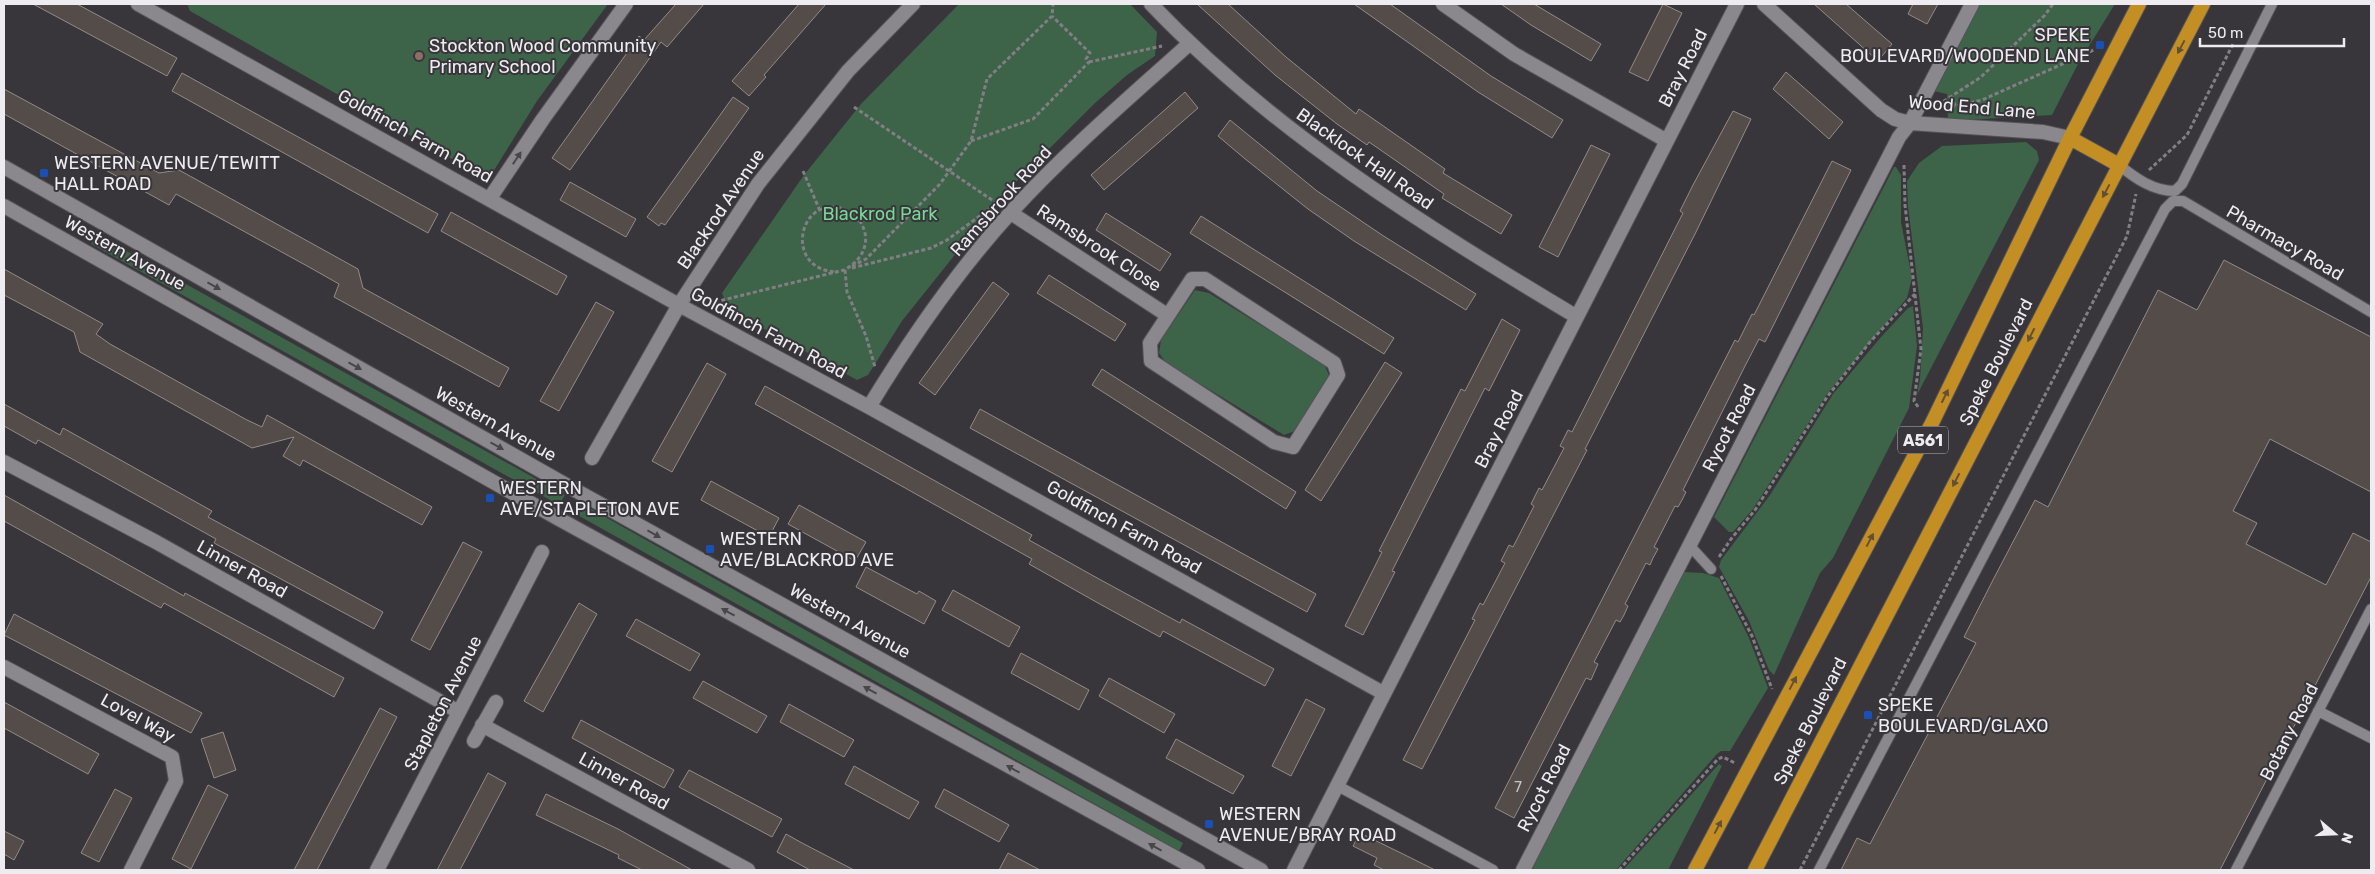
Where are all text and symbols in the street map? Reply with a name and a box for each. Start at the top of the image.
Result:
scale bar [2200,15,2344,47]
place label: SPEKE BOULEVARD/WOODEND LANE [1840,24,2090,67]
text: 50 m [2208,24,2243,42]
street label: Bray Road [1654,25,1712,111]
place label: Stockton Wood Community Primary School [429,35,656,78]
marker: SPEKE BOULEVARD/WOODEND LANE [2094,39,2106,51]
one-way arrow [2177,40,2185,54]
marker: Stockton Wood Community Primary School [413,50,425,62]
street label: Goldfinch Farm Road [334,84,496,188]
street label: Wood End Lane [1907,90,2037,124]
street label: Blacklock Hall Road [1292,103,1438,215]
street label: Ramsbrook Road [946,141,1056,261]
street label: Blackrod Avenue [673,145,769,273]
one-way arrow [512,151,521,164]
place label: WESTERN AVENUE/TEWITT HALL ROAD [54,152,280,195]
marker: WESTERN AVENUE/TEWITT HALL ROAD [38,167,50,179]
one-way arrow [2102,184,2110,198]
street label: Ramsbrook Close [1032,199,1166,297]
street label: Pharmacy Road [2223,201,2347,285]
park label: Blackrod Park [822,203,938,225]
street label: Western Avenue [61,211,189,295]
one-way arrow [207,282,220,291]
street label: Goldfinch Farm Road [687,283,851,383]
street label: Speke Boulevard [1955,295,2037,429]
one-way arrow [2027,328,2035,343]
one-way arrow [349,362,362,371]
street label: Rycot Road [1697,380,1761,476]
street label: Western Avenue [432,382,560,466]
street label: Bray Road [1470,386,1528,472]
one-way arrow [1941,389,1949,403]
road number: A561 [1898,426,1948,454]
one-way arrow [490,442,503,451]
one-way arrow [1952,473,1960,487]
street label: Goldfinch Farm Road [1043,475,1205,579]
place label: WESTERN AVE/STAPLETON AVE [500,477,680,520]
marker: WESTERN AVE/STAPLETON AVE [484,492,496,504]
place label: WESTERN AVE/BLACKROD AVE [720,528,894,571]
one-way arrow [646,530,661,538]
one-way arrow [1866,532,1874,547]
street label: Linner Road [193,535,291,603]
marker: WESTERN AVE/BLACKROD AVE [704,543,716,555]
street label: Western Avenue [786,579,914,663]
one-way arrow [721,608,735,616]
street label: Stapleton Avenue [399,632,487,774]
street label: Speke Boulevard [1769,654,1851,788]
one-way arrow [1789,676,1798,690]
street label: Botany Road [2255,680,2323,784]
one-way arrow [864,686,877,695]
street label: Lovel Way [97,689,179,747]
place label: SPEKE BOULEVARD/GLAXO [1878,694,2048,737]
marker: SPEKE BOULEVARD/GLAXO [1862,709,1874,721]
street label: Rycot Road [1512,740,1576,836]
street label: Linner Road [575,747,673,815]
one-way arrow [1006,764,1020,773]
house number: 7 [1514,778,1522,796]
place label: WESTERN AVENUE/BRAY ROAD [1219,803,1397,846]
north arrow [2310,809,2360,859]
marker: WESTERN AVENUE/BRAY ROAD [1203,818,1215,830]
one-way arrow [1714,820,1722,834]
text: N [2337,831,2356,846]
one-way arrow [1148,843,1163,851]

